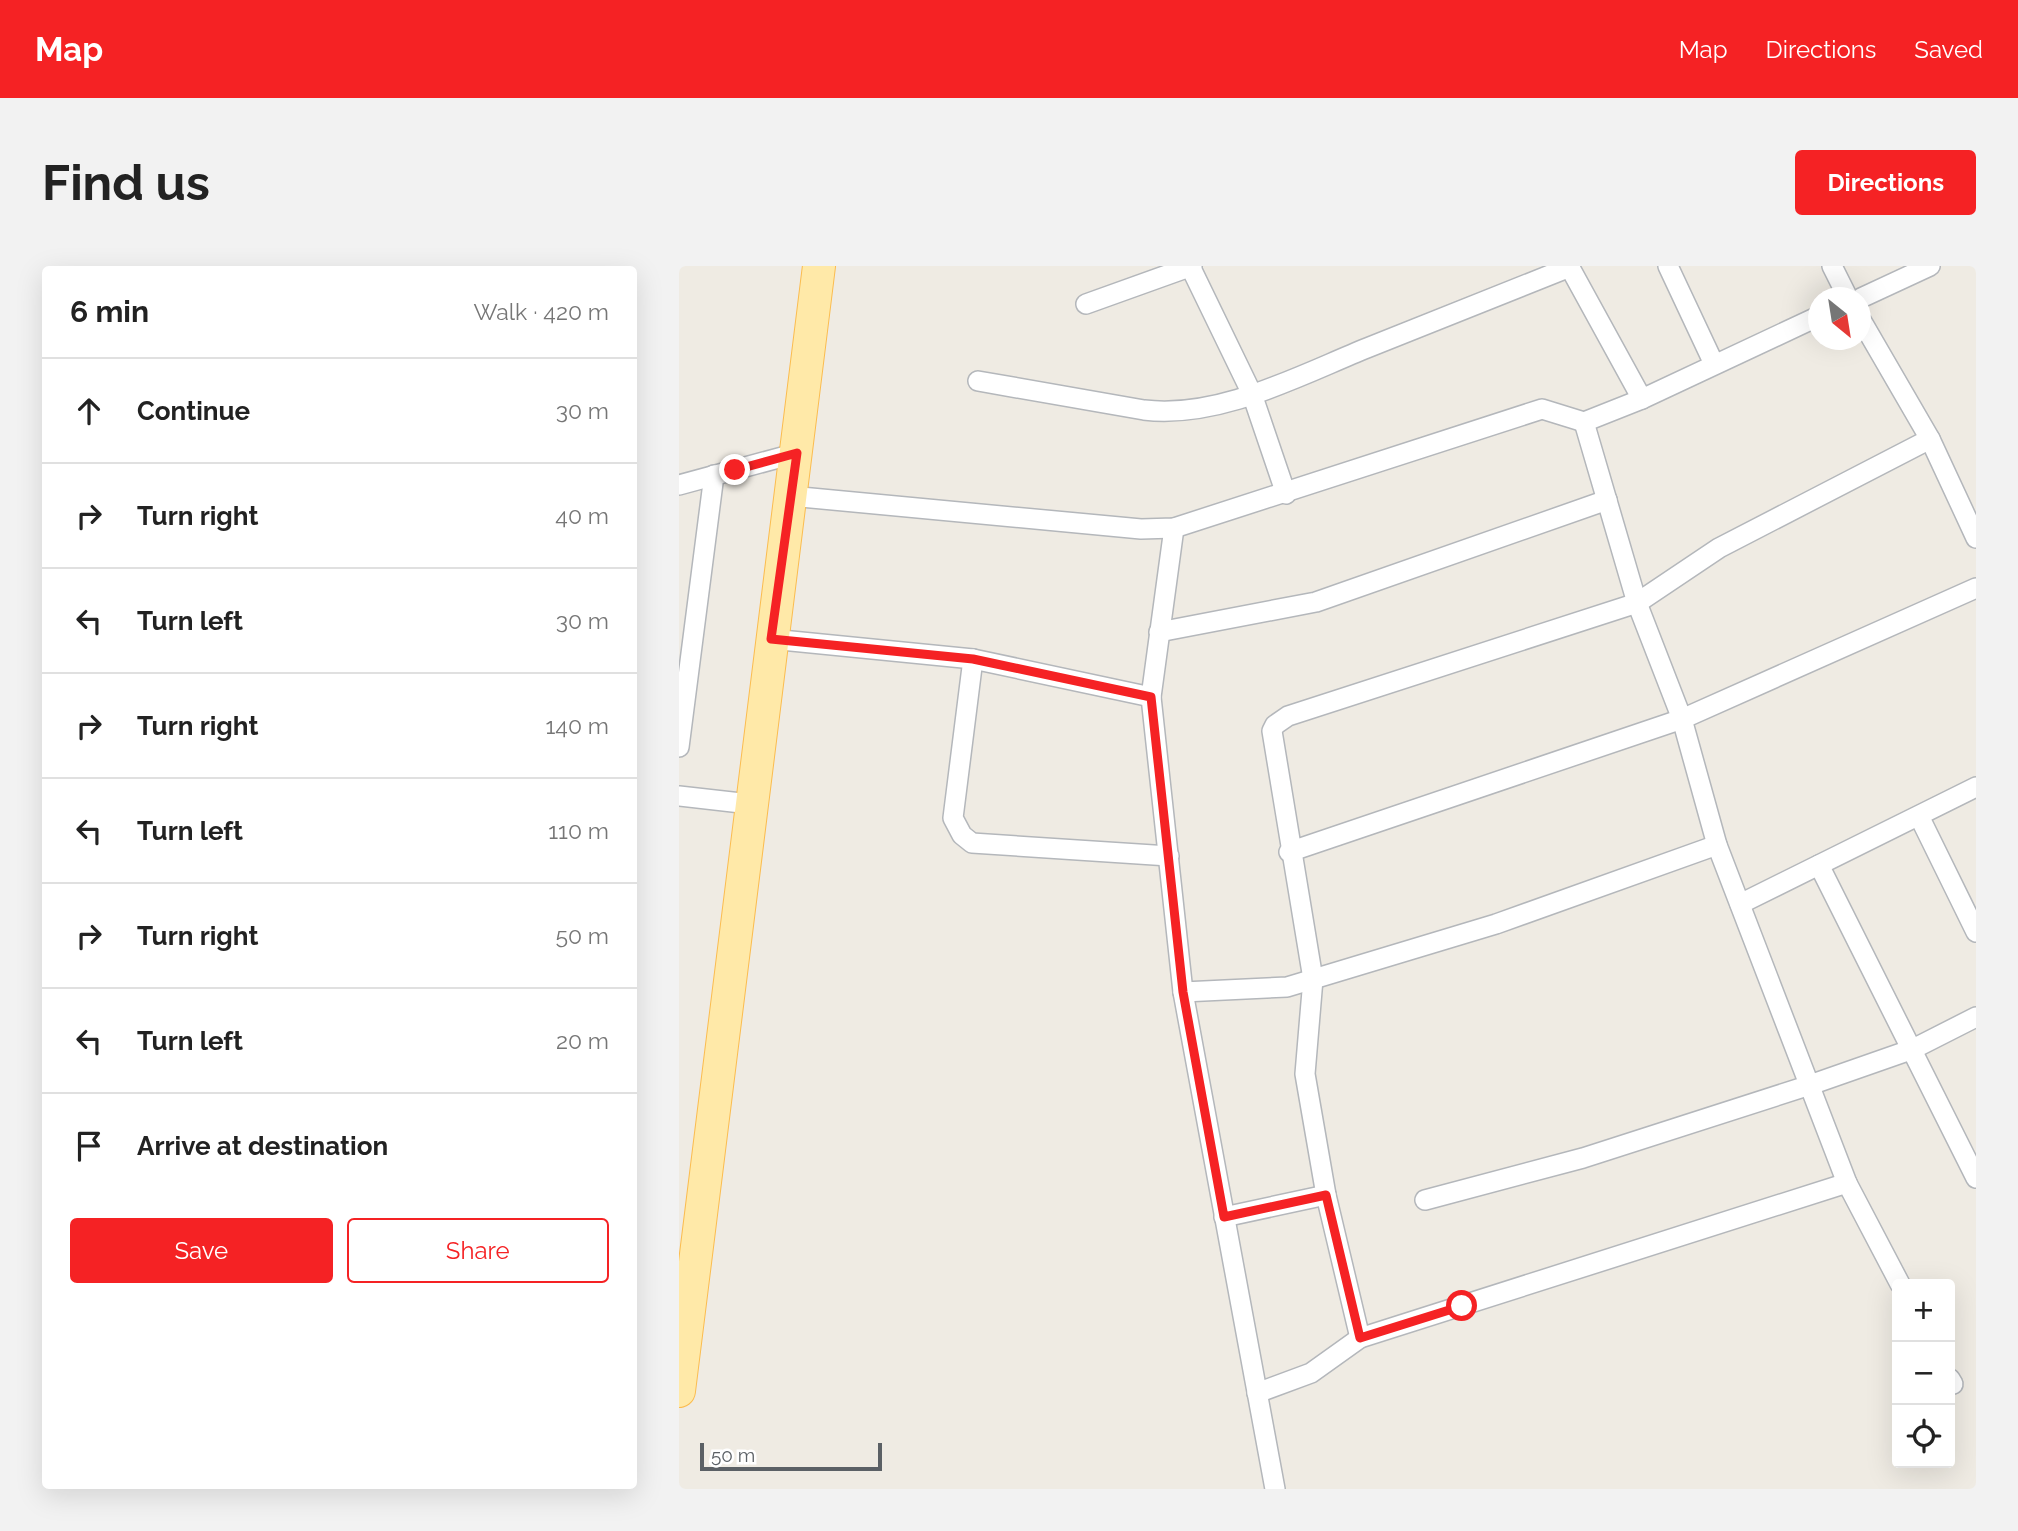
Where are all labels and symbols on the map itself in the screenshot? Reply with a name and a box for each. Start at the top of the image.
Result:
north arrow [1808,287,1871,350]
route end [719,454,750,485]
route start [1446,1290,1477,1321]
scale bar [700,1440,882,1472]

